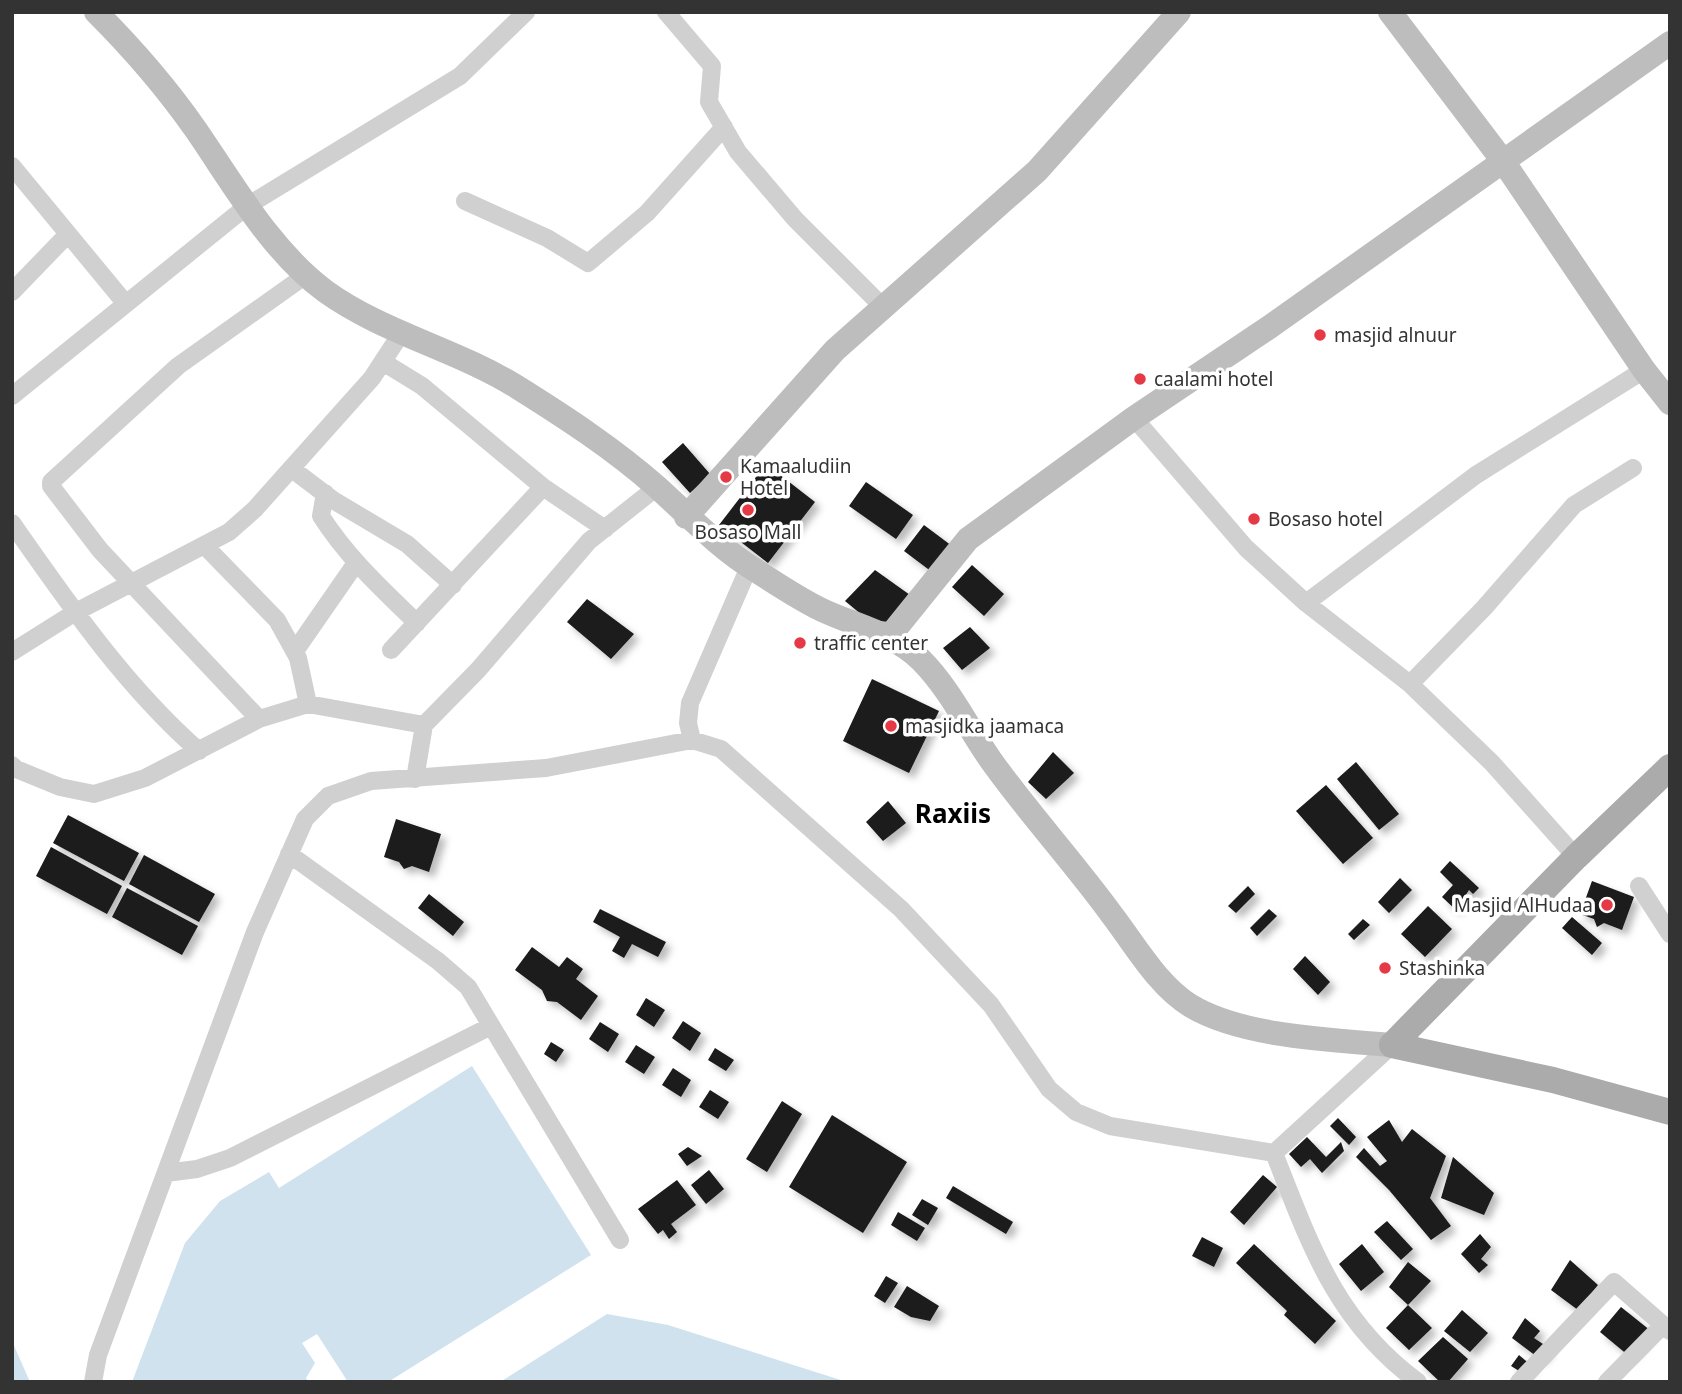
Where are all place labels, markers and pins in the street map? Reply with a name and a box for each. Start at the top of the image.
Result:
place label: masjid alnuur [1334,322,1457,348]
marker: masjid alnuur [1312,327,1328,343]
place label: caalami hotel [1154,366,1273,392]
marker: caalami hotel [1132,371,1148,387]
place label: Kamaaludiin Hotel [740,453,851,501]
marker: Kamaaludiin Hotel [718,469,734,485]
marker: Bosaso Mall [740,502,756,518]
place label: Bosaso hotel [1268,506,1383,532]
marker: Bosaso hotel [1246,511,1262,527]
place label: Bosaso Mall [695,519,801,545]
place label: traffic center [814,630,928,656]
marker: traffic center [792,635,808,651]
place label: masjidka jaamaca [905,713,1064,739]
marker: masjidka jaamaca [883,718,899,734]
place label: Masjid AlHudaa [1454,892,1593,918]
marker: Masjid AlHudaa [1599,897,1615,913]
place label: Stashinka [1399,955,1485,981]
marker: Stashinka [1377,960,1393,976]

